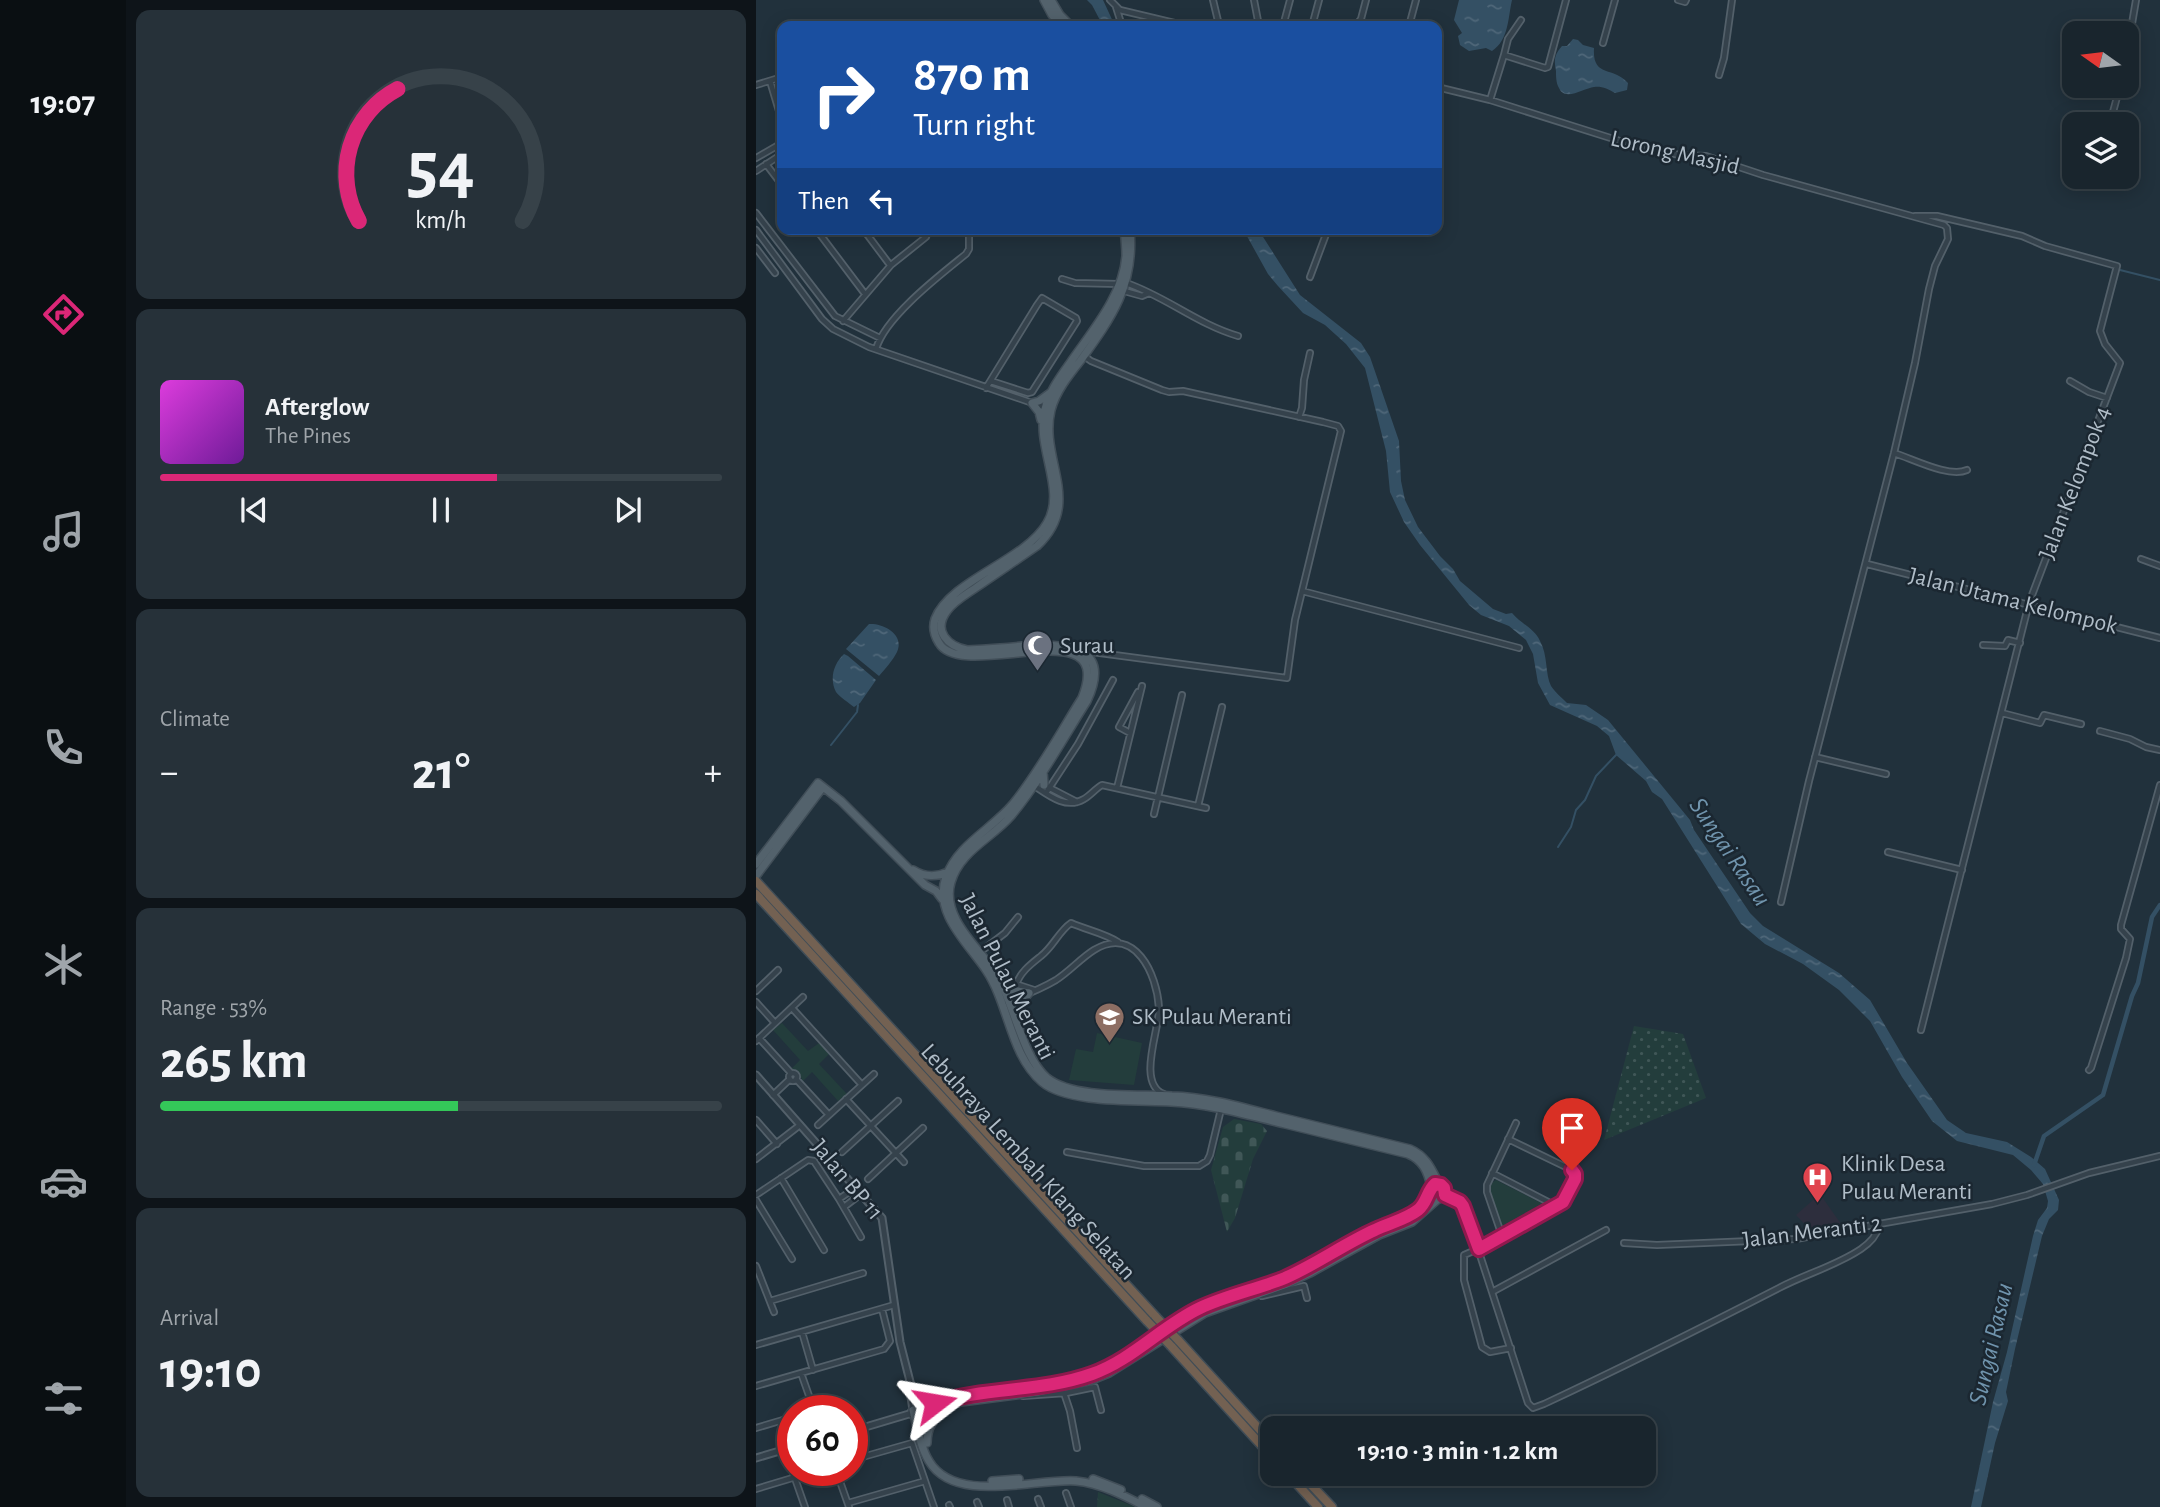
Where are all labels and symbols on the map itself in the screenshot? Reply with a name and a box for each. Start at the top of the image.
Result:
north arrow [2062,21,2138,98]
street label: Lorong Masjid [1608,126,1742,180]
street label: Jalan Kelompok 4 [2035,403,2115,563]
street label: Jalan Utama Kelompok [1906,563,2120,639]
mosque icon: Surau [1020,629,1054,673]
place label: Surau [1060,634,1114,658]
water label: Sungai Rasau [1684,793,1776,911]
street label: Jalan Pulau Meranti [955,890,1059,1064]
school or university icon: SK Pulau Meranti [1092,1000,1126,1044]
place label: SK Pulau Meranti [1132,1005,1292,1029]
street label: Lebuhraya Lembah Klang Selatan [916,1039,1140,1285]
pin [1542,1098,1602,1170]
street label: Jalan BP 11 [807,1135,887,1225]
place label: Klinik Desa Pulau Meranti [1841,1152,1972,1204]
hospital icon: Klinik Desa Pulau Meranti [1801,1161,1835,1205]
street label: Jalan Meranti 2 [1741,1212,1883,1252]
water label: Sungai Rasau [1964,1280,2018,1408]
position arrow [898,1366,972,1440]
speed limit sign: 60 [777,1395,868,1486]

